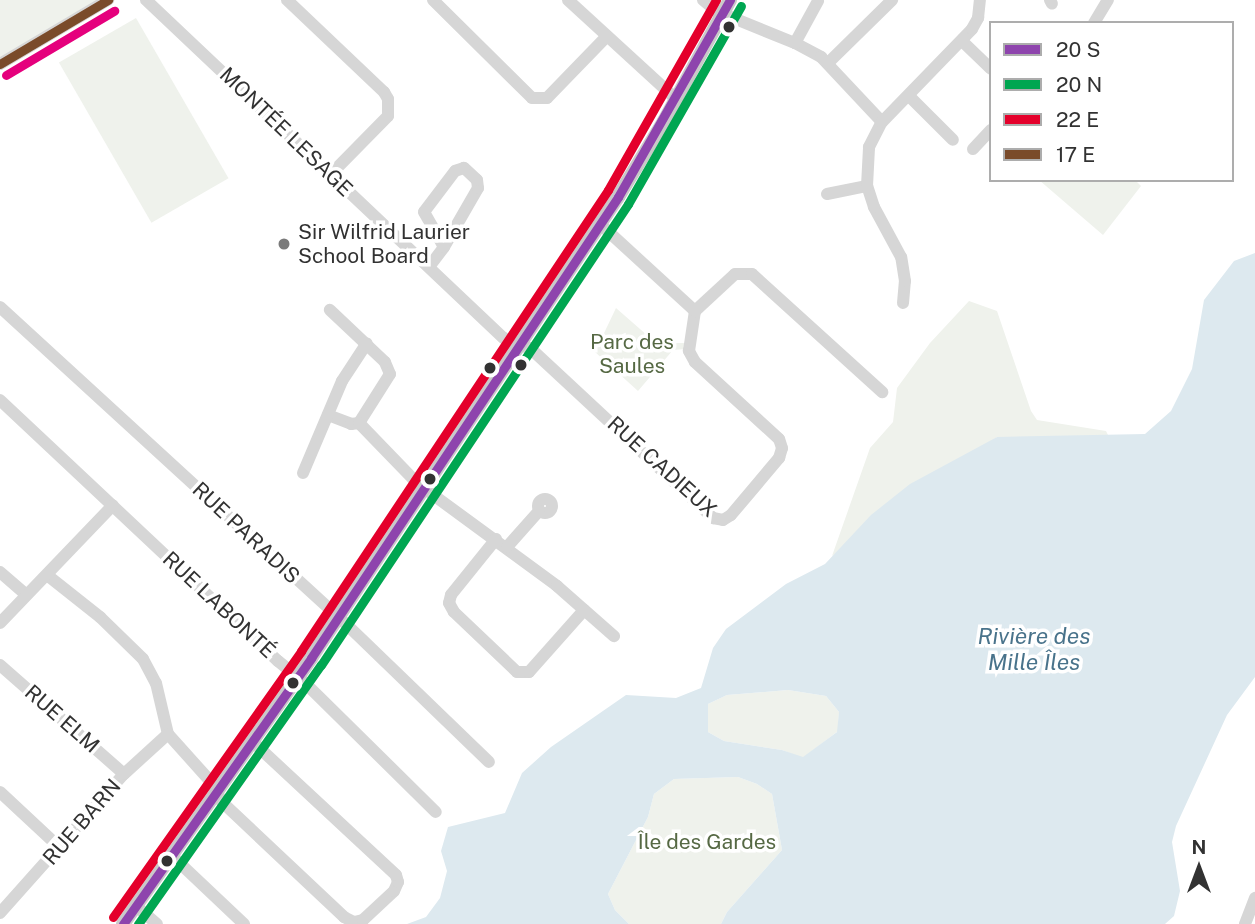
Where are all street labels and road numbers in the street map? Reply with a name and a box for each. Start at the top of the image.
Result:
street label: MONTÉE LESAGE [214,62,358,202]
street label: RUE CADIEUX [602,411,722,523]
street label: RUE PARADIS [187,477,305,589]
street label: RUE LABONTÉ [157,546,281,664]
street label: RUE ELM [20,680,104,758]
street label: RUE BARN [38,774,126,870]

